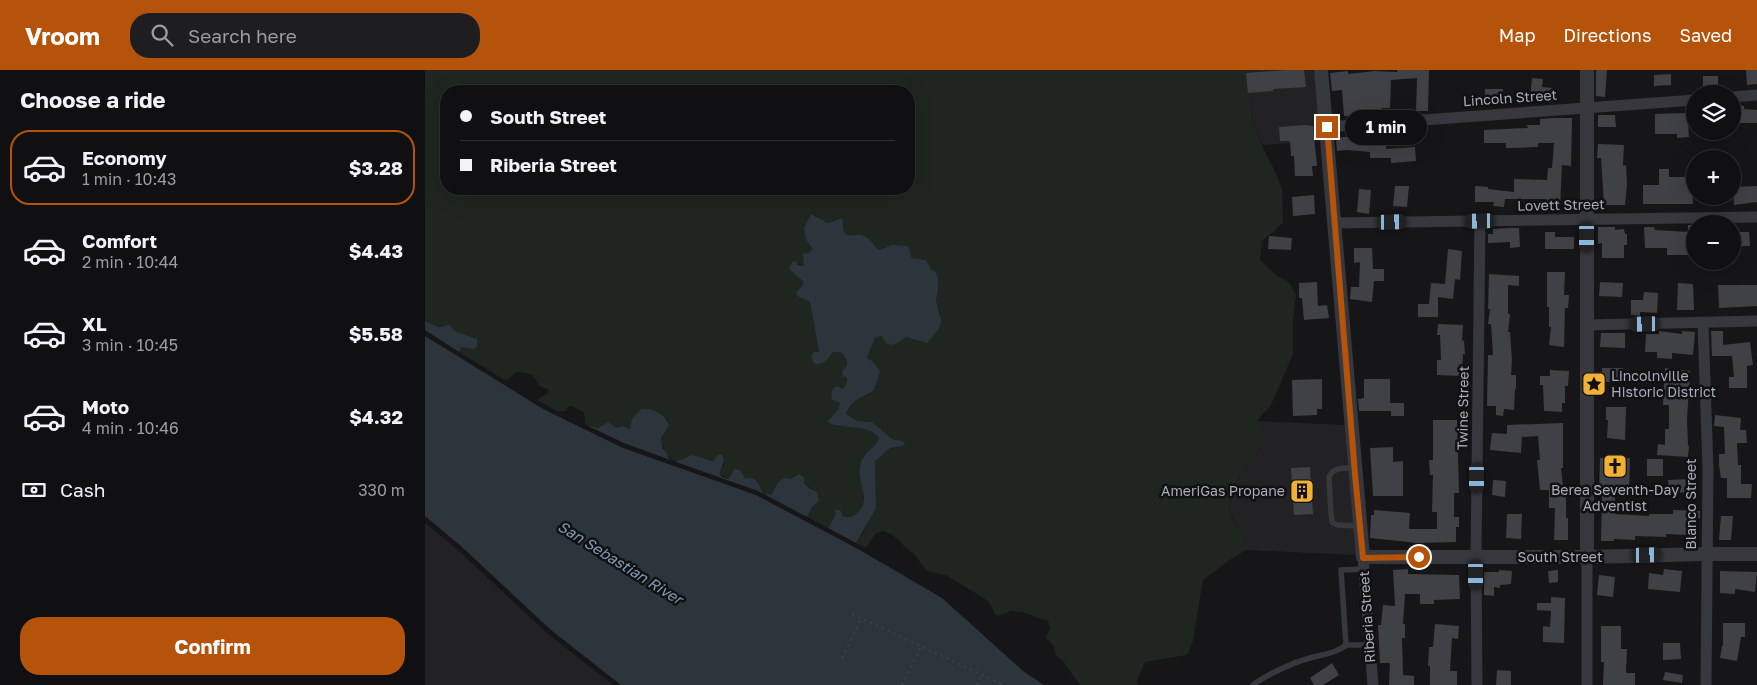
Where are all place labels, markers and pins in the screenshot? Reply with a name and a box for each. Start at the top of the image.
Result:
place label: Lincolnville Historic District [1611,367,1716,400]
place icon: Lincolnville Historic District [1581,371,1607,397]
church icon: Berea Seventh-Day Adventist [1602,453,1628,479]
building icon: AmeriGas Propane [1289,478,1315,504]
place label: Berea Seventh-Day Adventist [1551,481,1679,514]
place label: AmeriGas Propane [1161,482,1285,499]

